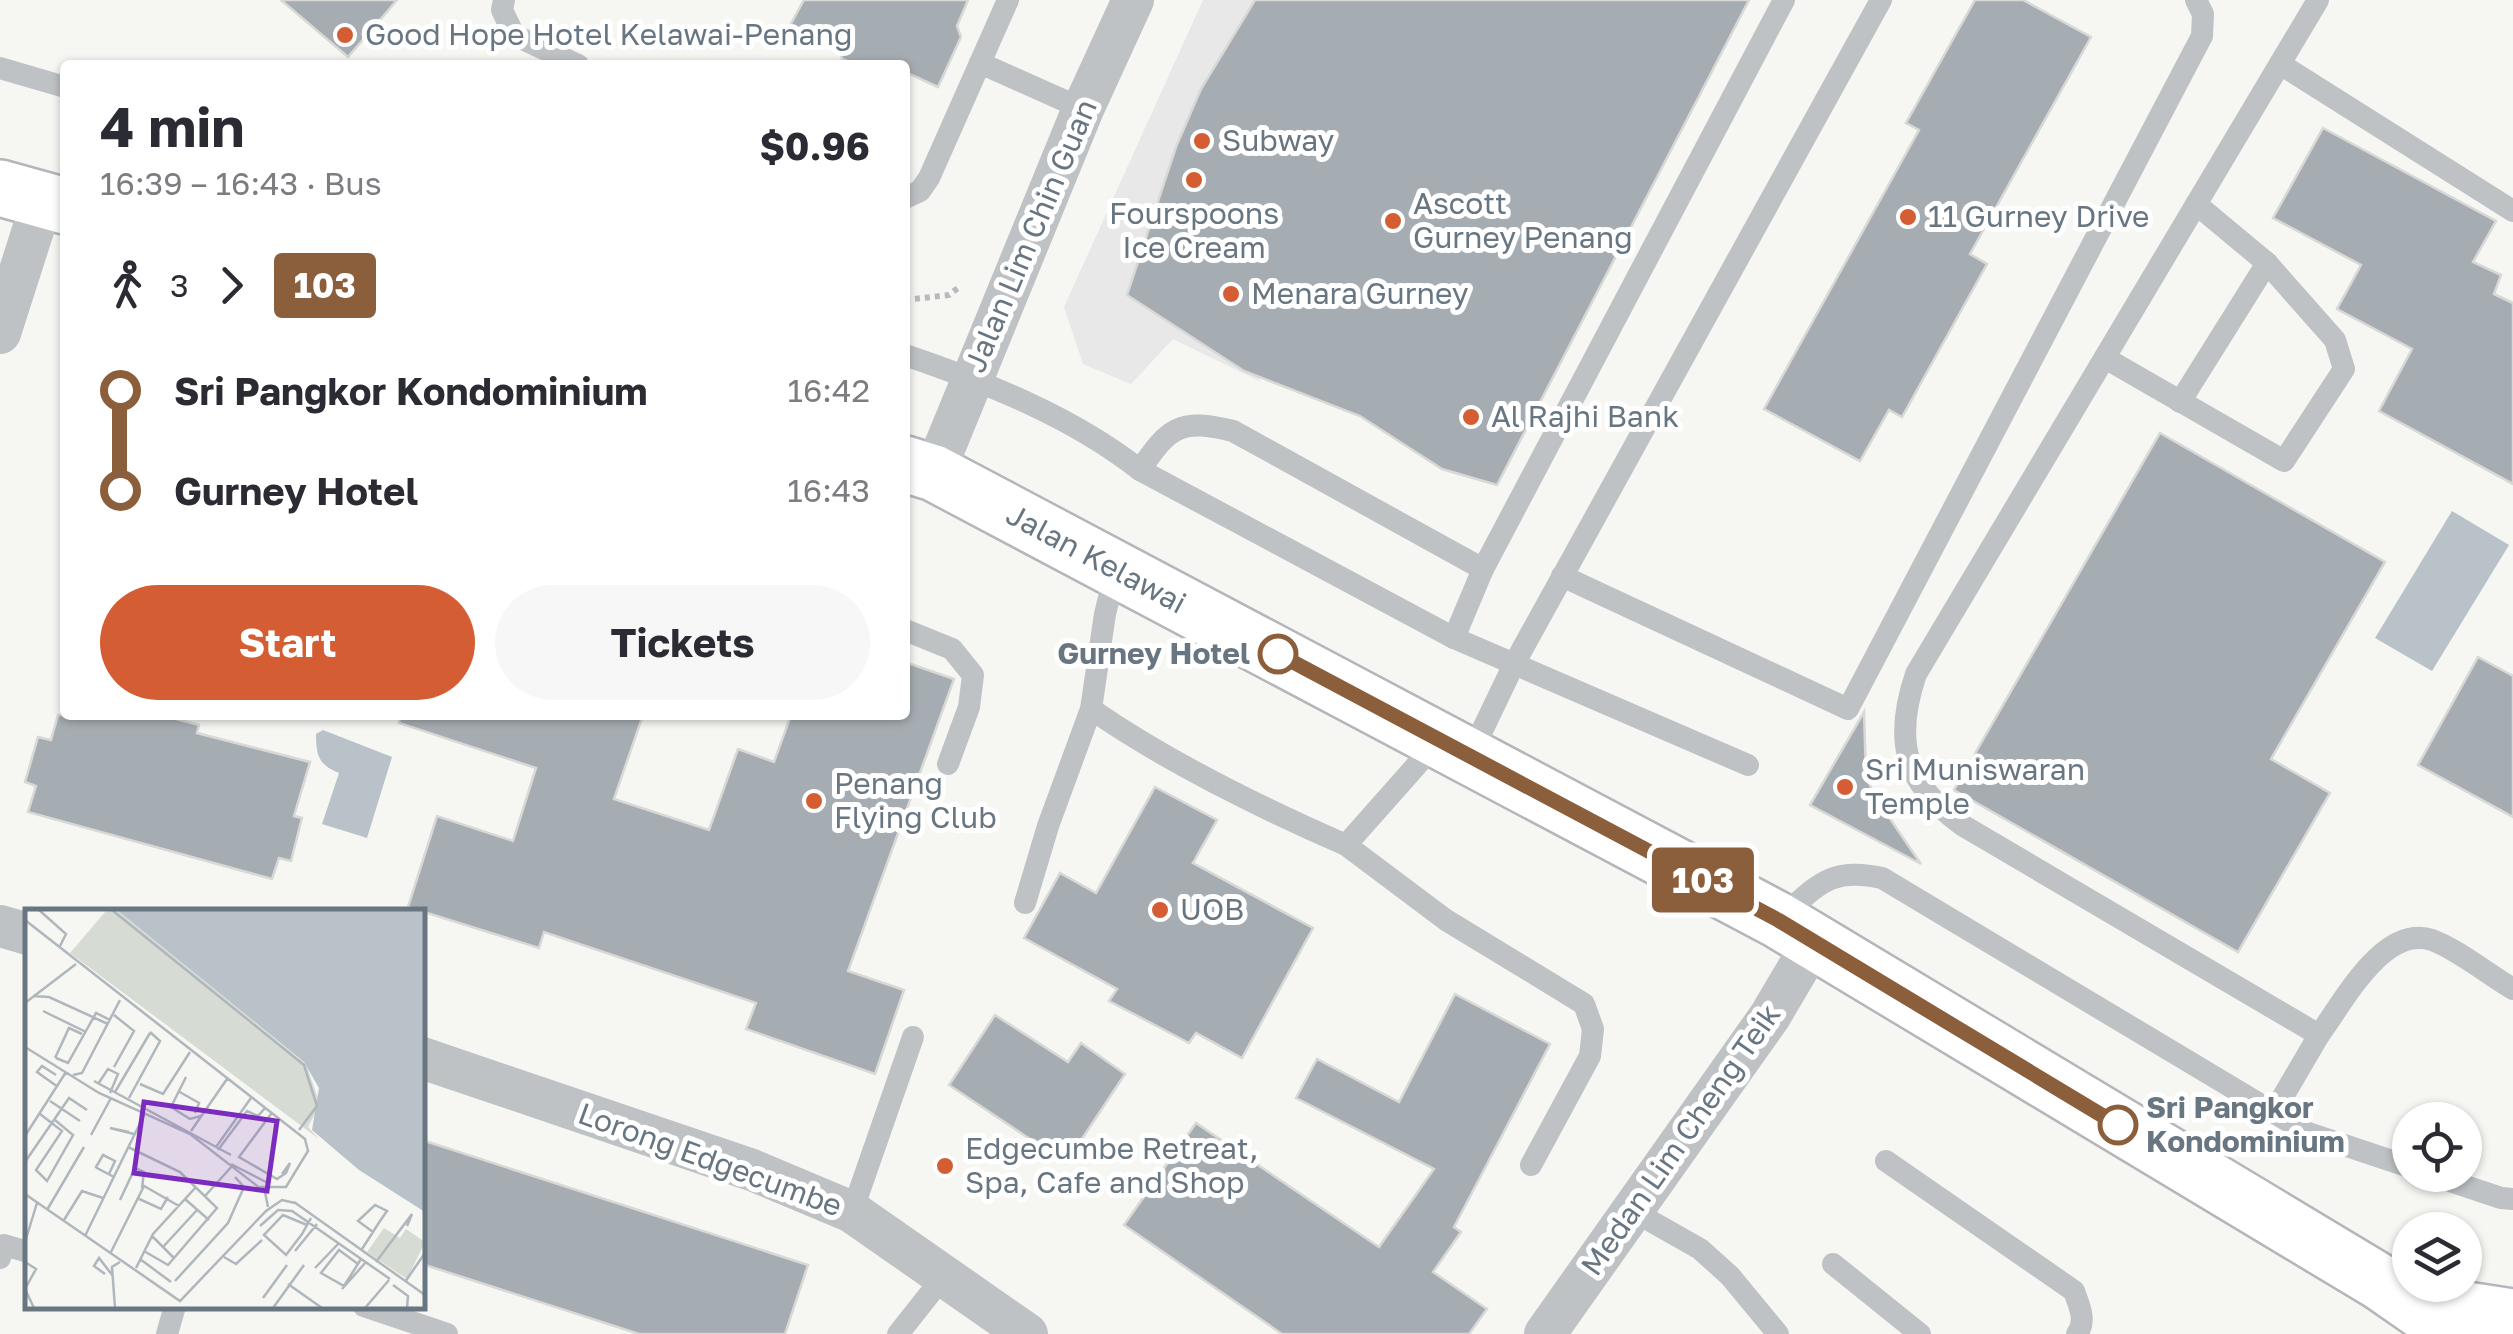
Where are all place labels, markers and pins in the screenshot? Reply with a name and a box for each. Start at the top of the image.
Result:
place label: Good Hope Hotel Kelawai-Penang [365,16,852,52]
marker: Good Hope Hotel Kelawai-Penang [334,24,356,46]
place label: Subway [1222,122,1335,158]
marker: Subway [1191,130,1213,152]
marker: Fourspoons Ice Cream [1183,169,1205,191]
place label: Ascott Gurney Penang [1413,185,1633,255]
place label: Fourspoons Ice Cream [1109,195,1279,265]
place label: 11 Gurney Drive [1928,198,2150,234]
marker: 11 Gurney Drive [1897,206,1919,228]
marker: Ascott Gurney Penang [1382,210,1404,232]
place label: Menara Gurney [1251,275,1469,311]
marker: Menara Gurney [1220,283,1242,305]
place label: Al Rajhi Bank [1491,398,1679,434]
marker: Al Rajhi Bank [1460,406,1482,428]
place label: Gurney Hotel [1057,635,1250,671]
marker: Gurney Hotel [1259,635,1297,673]
place label: Sri Muniswaran Temple [1865,751,2085,821]
place label: Penang Flying Club [834,765,997,835]
marker: Sri Muniswaran Temple [1834,776,1856,798]
marker: Penang Flying Club [803,790,825,812]
place label: UOB [1180,891,1244,927]
marker: UOB [1149,899,1171,921]
place label: Sri Pangkor Kondominium [2146,1089,2345,1159]
marker: Sri Pangkor Kondominium [2099,1106,2137,1144]
place label: Edgecumbe Retreat, Spa, Cafe and Shop [965,1130,1259,1200]
marker: Edgecumbe Retreat, Spa, Cafe and Shop [934,1155,956,1177]

